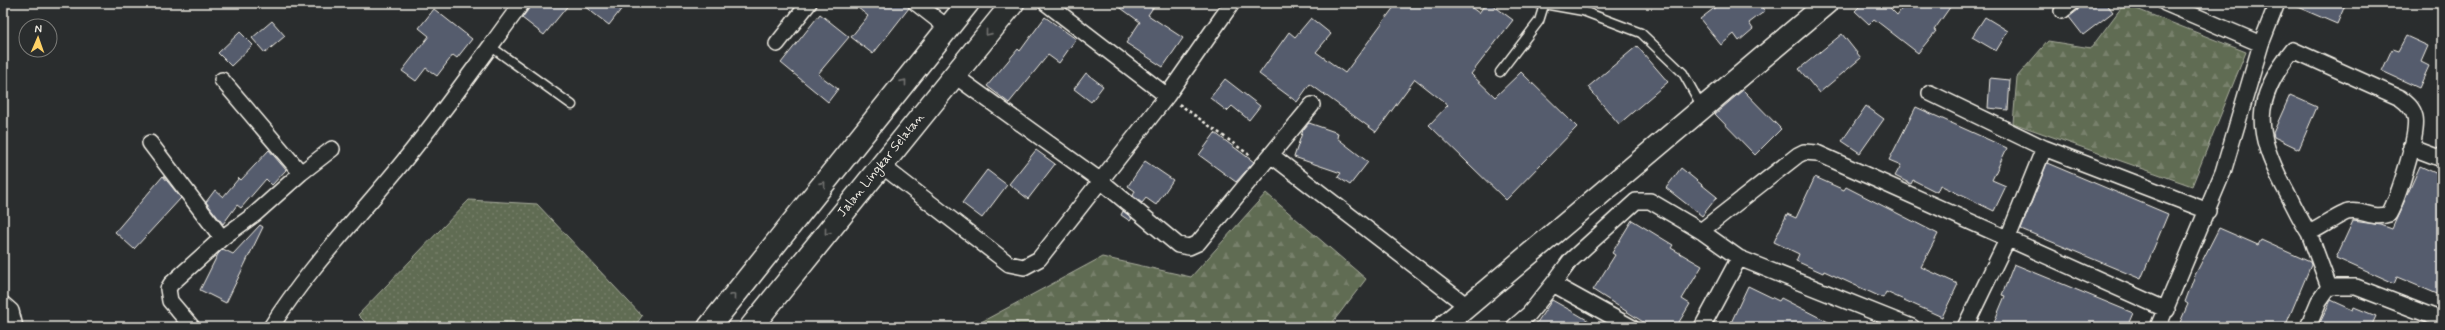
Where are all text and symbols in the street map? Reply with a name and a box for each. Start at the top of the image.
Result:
north arrow [18,18,58,58]
text: N [34,22,42,36]
one-way arrow [986,29,993,36]
one-way arrow [899,80,906,87]
street label: Jalan Lingkar Selatan [834,109,929,221]
one-way arrow [818,181,825,188]
one-way arrow [825,228,832,235]
one-way arrow [728,294,735,301]

